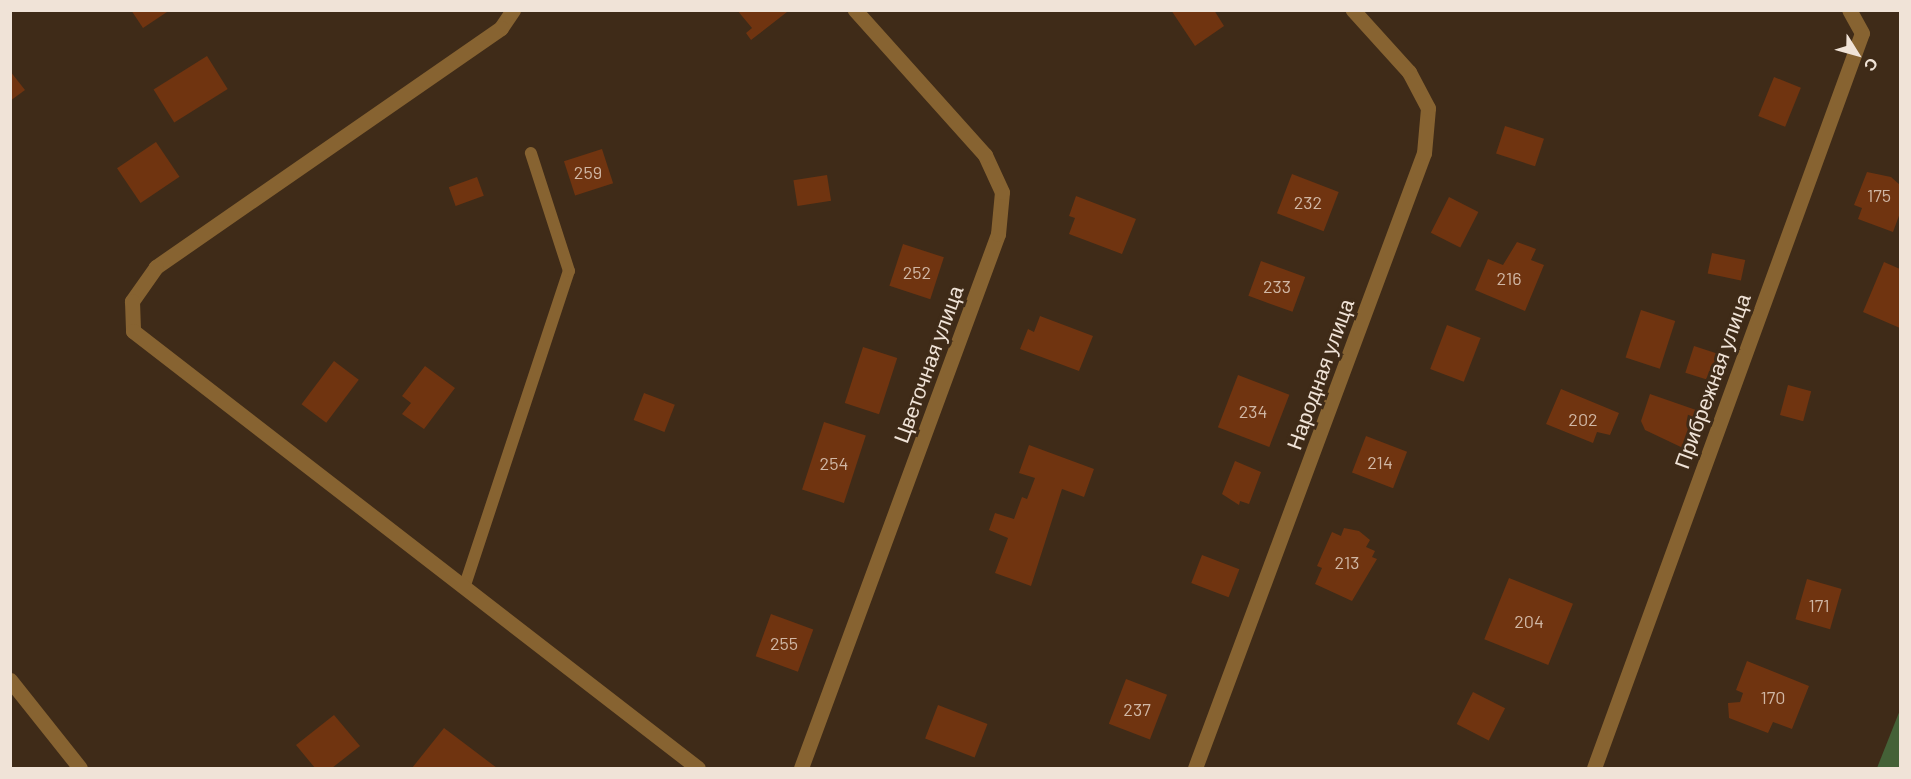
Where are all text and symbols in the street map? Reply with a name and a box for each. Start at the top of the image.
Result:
north arrow [1827,24,1887,84]
text: С [1861,55,1883,75]
house number: 259 [574,161,602,183]
house number: 175 [1867,184,1891,206]
house number: 232 [1294,191,1322,213]
house number: 252 [903,261,931,283]
house number: 216 [1497,267,1521,289]
house number: 233 [1263,275,1291,297]
street label: Цветочная улица [888,282,968,446]
street label: Прибрежная улица [1669,290,1755,472]
street label: Народная улица [1281,295,1359,453]
house number: 234 [1239,400,1267,422]
house number: 202 [1568,408,1598,430]
house number: 214 [1367,451,1393,473]
house number: 254 [820,452,848,474]
house number: 213 [1335,551,1359,573]
house number: 171 [1808,594,1830,616]
house number: 204 [1514,610,1544,632]
house number: 255 [770,632,798,654]
house number: 170 [1761,686,1785,708]
house number: 237 [1123,698,1151,720]

